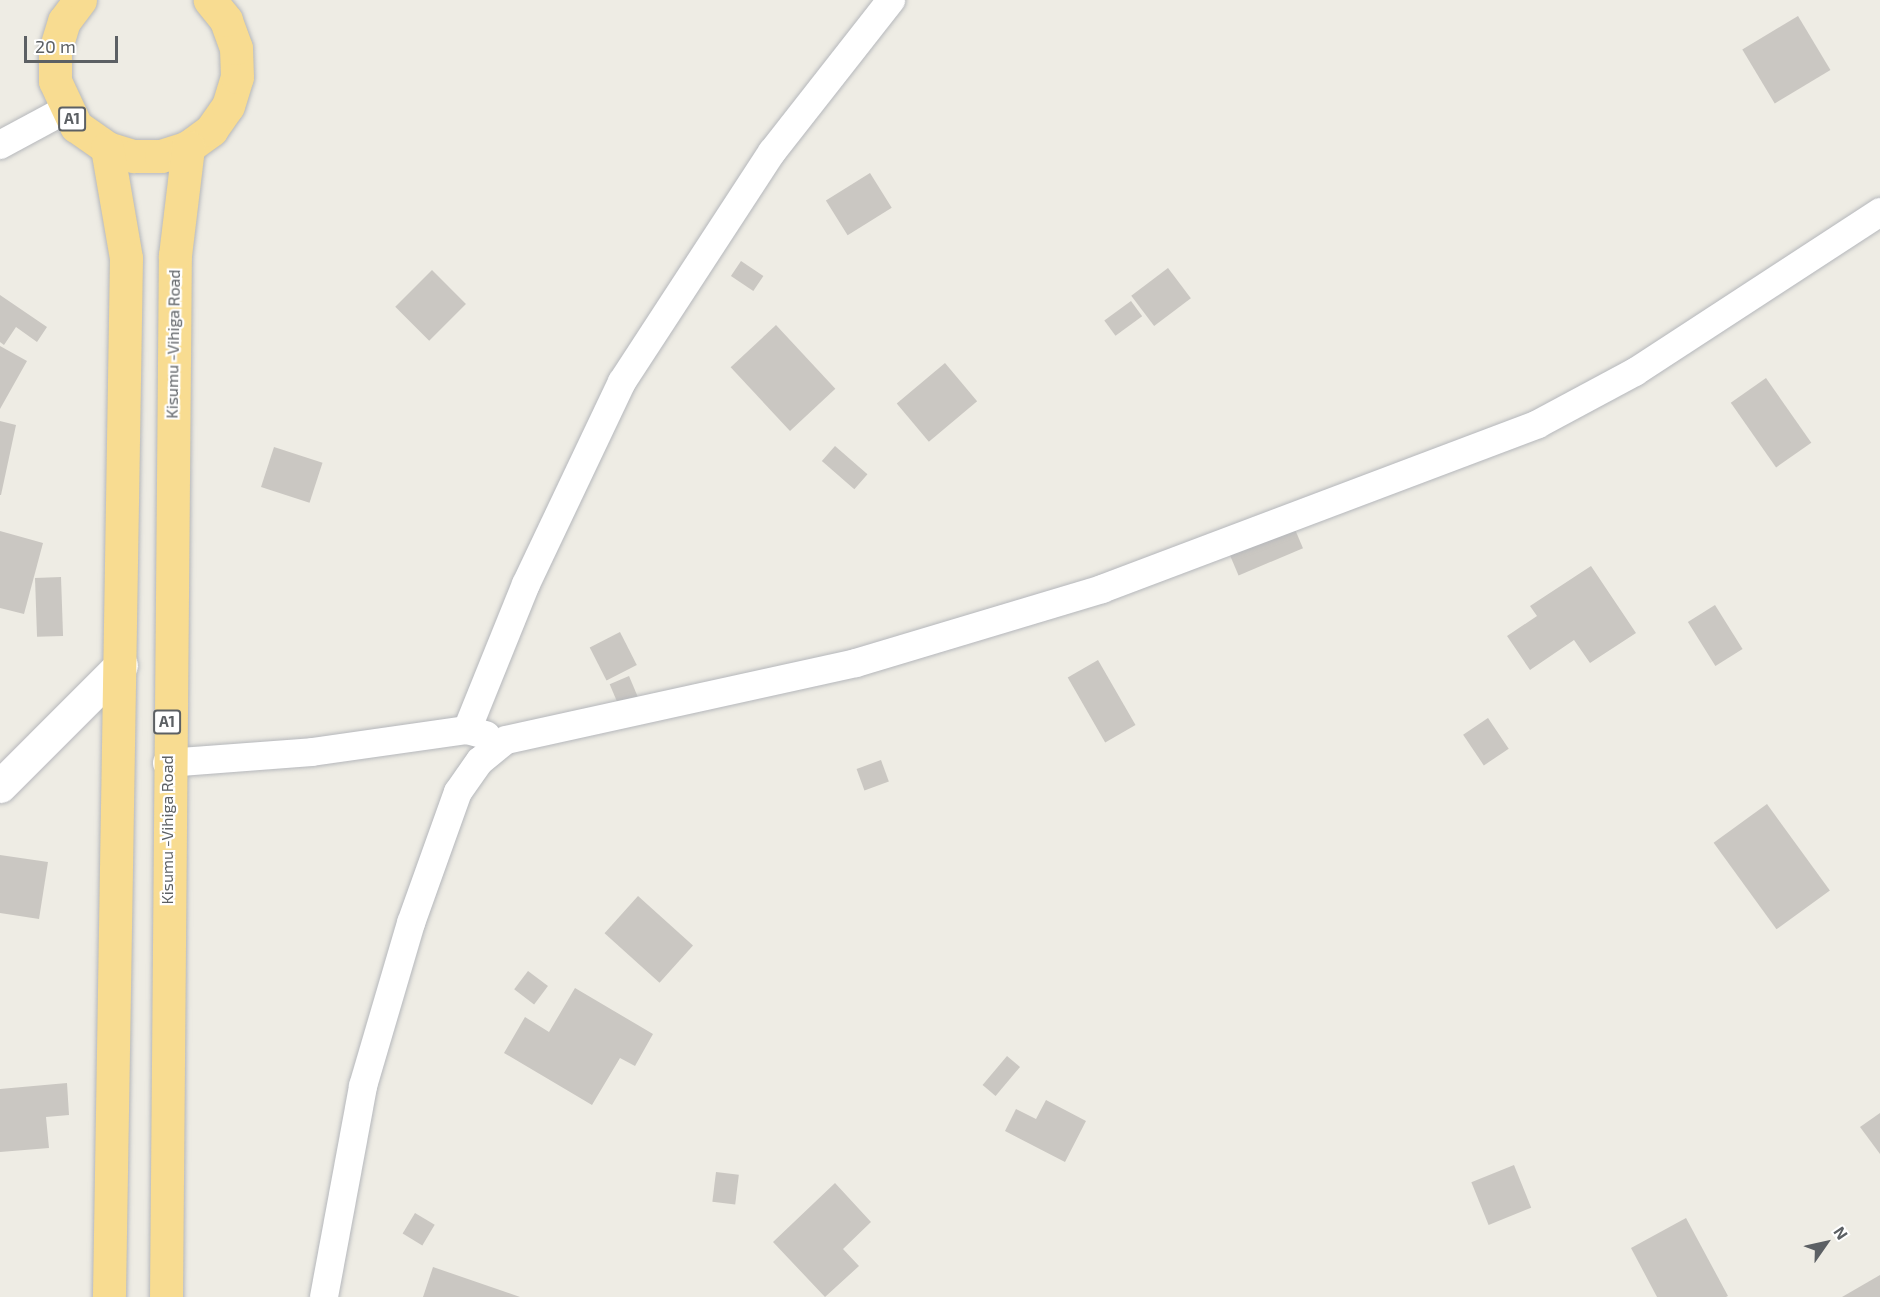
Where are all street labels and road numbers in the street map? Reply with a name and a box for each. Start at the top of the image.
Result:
road number: A1 [57,107,87,131]
street label: Kisumu -Vihiga Road [162,269,184,419]
road number: A1 [152,710,182,734]
street label: Kisumu -Vihiga Road [157,755,177,905]

